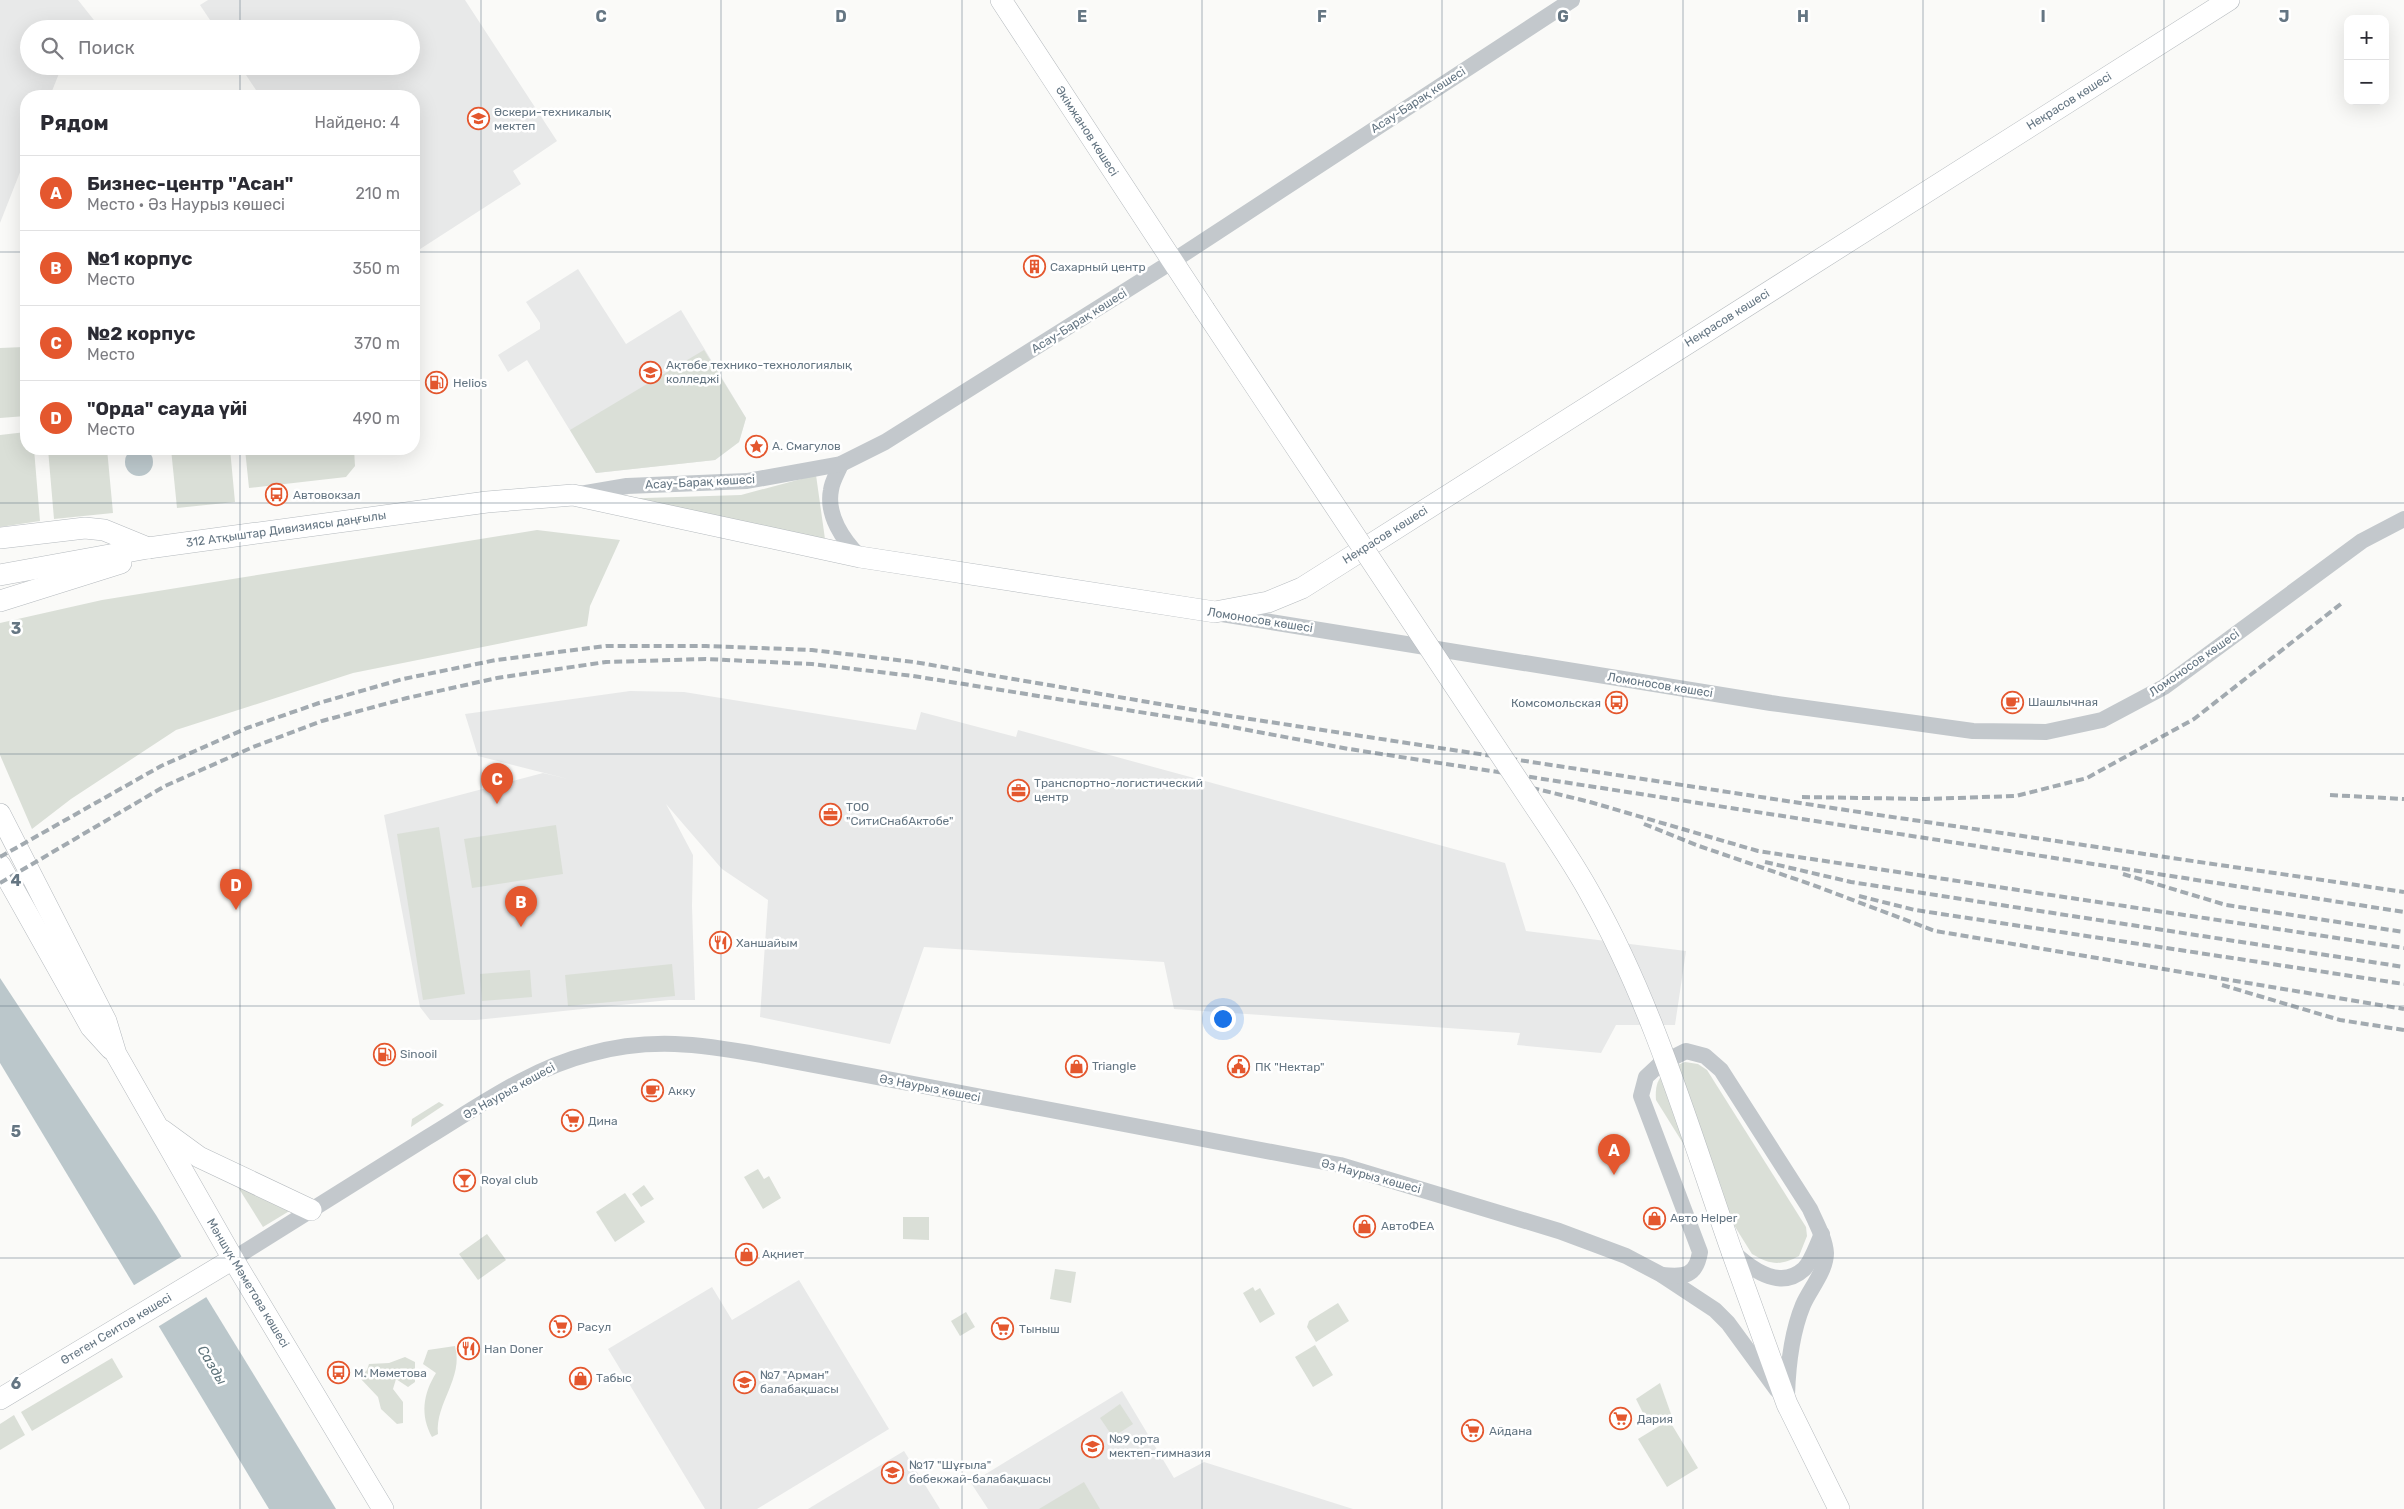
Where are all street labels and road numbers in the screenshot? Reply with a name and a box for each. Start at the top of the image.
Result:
street label: Асау-Барақ көшесі [1368,64,1468,136]
street label: Некрасов көшесі [2024,69,2114,133]
street label: Әкімжанов көшесі [1053,83,1121,179]
street label: Асау-Барақ көшесі [1029,286,1129,356]
street label: Некрасов көшесі [1682,286,1772,350]
street label: Асау-Барақ көшесі [645,472,755,492]
street label: Некрасов көшесі [1340,503,1430,567]
street label: 312 Атқыштар Дивизиясы даңғылы [185,508,387,550]
street label: Ломоносов көшесі [1206,605,1314,635]
street label: Ломоносов көшесі [2146,627,2242,699]
street label: Ломоносов көшесі [1606,670,1714,700]
street label: Әз Наурыз көшесі [461,1060,557,1122]
street label: Әз Наурыз көшесі [878,1071,982,1105]
street label: Әз Наурыз көшесі [1320,1156,1422,1196]
street label: Мәншүк Мәметова көшесі [204,1216,292,1350]
street label: Өтеген Сеитов көшесі [58,1290,174,1368]

